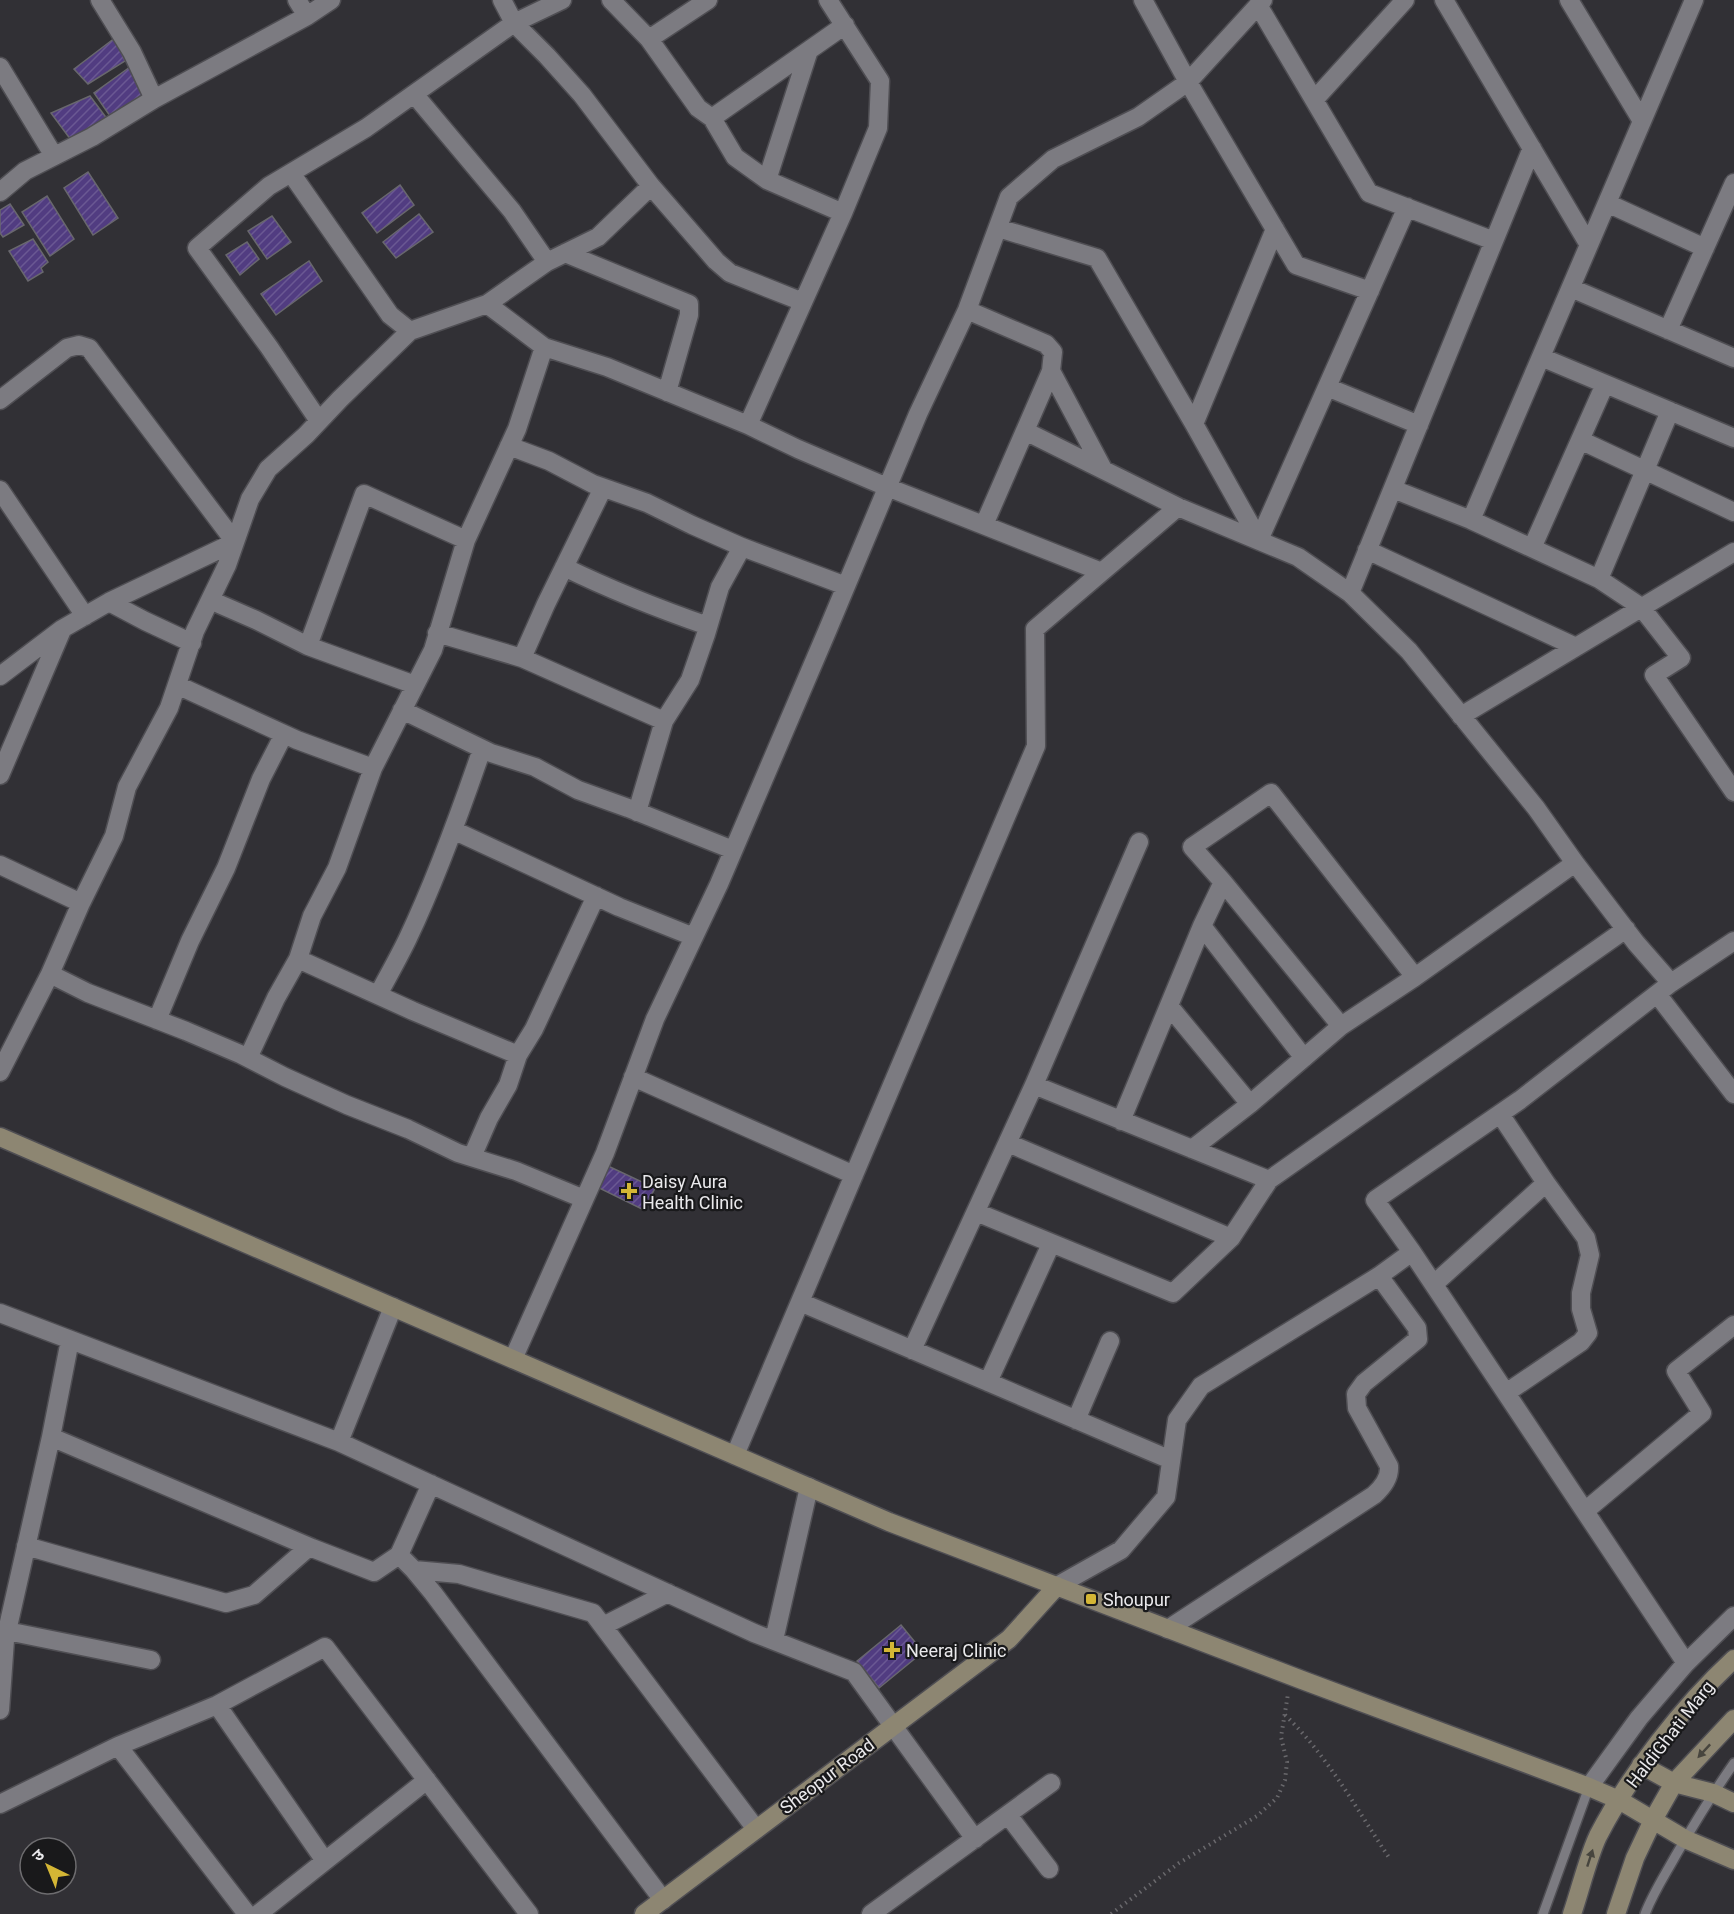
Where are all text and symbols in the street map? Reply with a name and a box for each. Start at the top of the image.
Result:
place label: Daisy Aura Health Clinic [642,1171,743,1213]
marker: Daisy Aura Health Clinic [620,1182,638,1200]
place label: Shoupur [1103,1589,1170,1610]
marker: Shoupur [1084,1592,1098,1606]
place label: Neeraj Clinic [906,1640,1006,1661]
marker: Neeraj Clinic [883,1641,901,1659]
street label: HaldiGhati Marg [1622,1676,1718,1792]
street label: Sheopur Road [776,1734,878,1818]
one-way arrow [1698,1743,1711,1758]
north arrow [18,1836,78,1896]
text: उ [28,1845,48,1866]
one-way arrow [1586,1849,1596,1867]

